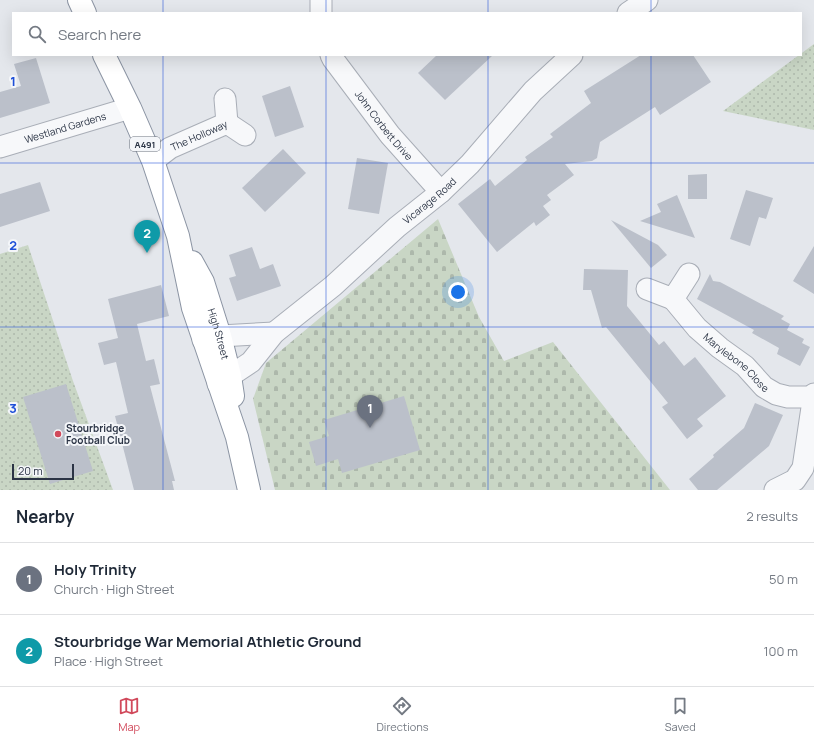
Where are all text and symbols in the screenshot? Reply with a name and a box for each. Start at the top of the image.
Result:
search box [12,12,802,56]
icon: search [26,23,48,45]
text: Search here [58,24,141,45]
text: 1 [10,72,16,90]
street label: John Corbett Drive [352,87,416,163]
street label: Westland Gardens [23,109,108,146]
street label: The Holloway [168,116,230,154]
road number: A491 [130,137,160,151]
street label: Vicarage Road [400,174,459,227]
pin: 2 [134,220,160,253]
text: 2 [9,236,17,254]
your location [448,282,468,302]
street label: High Street [205,307,233,361]
street label: Marylebone Close [701,330,771,395]
pin: 1 [357,395,383,428]
text: 3 [9,399,17,417]
place label: Stourbridge Football Club [66,421,130,447]
marker: Stourbridge Football Club [53,429,63,439]
scale bar [12,462,74,481]
text: 20 m [18,463,43,478]
text: Nearby [16,505,74,528]
text: 2 results [746,507,798,525]
text: Holy Trinity [54,559,136,580]
text: 1 [26,570,32,588]
text: 50 m [769,570,798,588]
text: Church · High Street [54,580,175,598]
text: Stourbridge War Memorial Athletic Ground [54,631,362,652]
text: 2 [25,642,33,660]
text: 100 m [763,642,798,660]
text: Place · High Street [54,652,163,670]
tab: Map [118,695,140,734]
tab: Directions [376,695,429,734]
tab: Saved [665,695,696,734]

